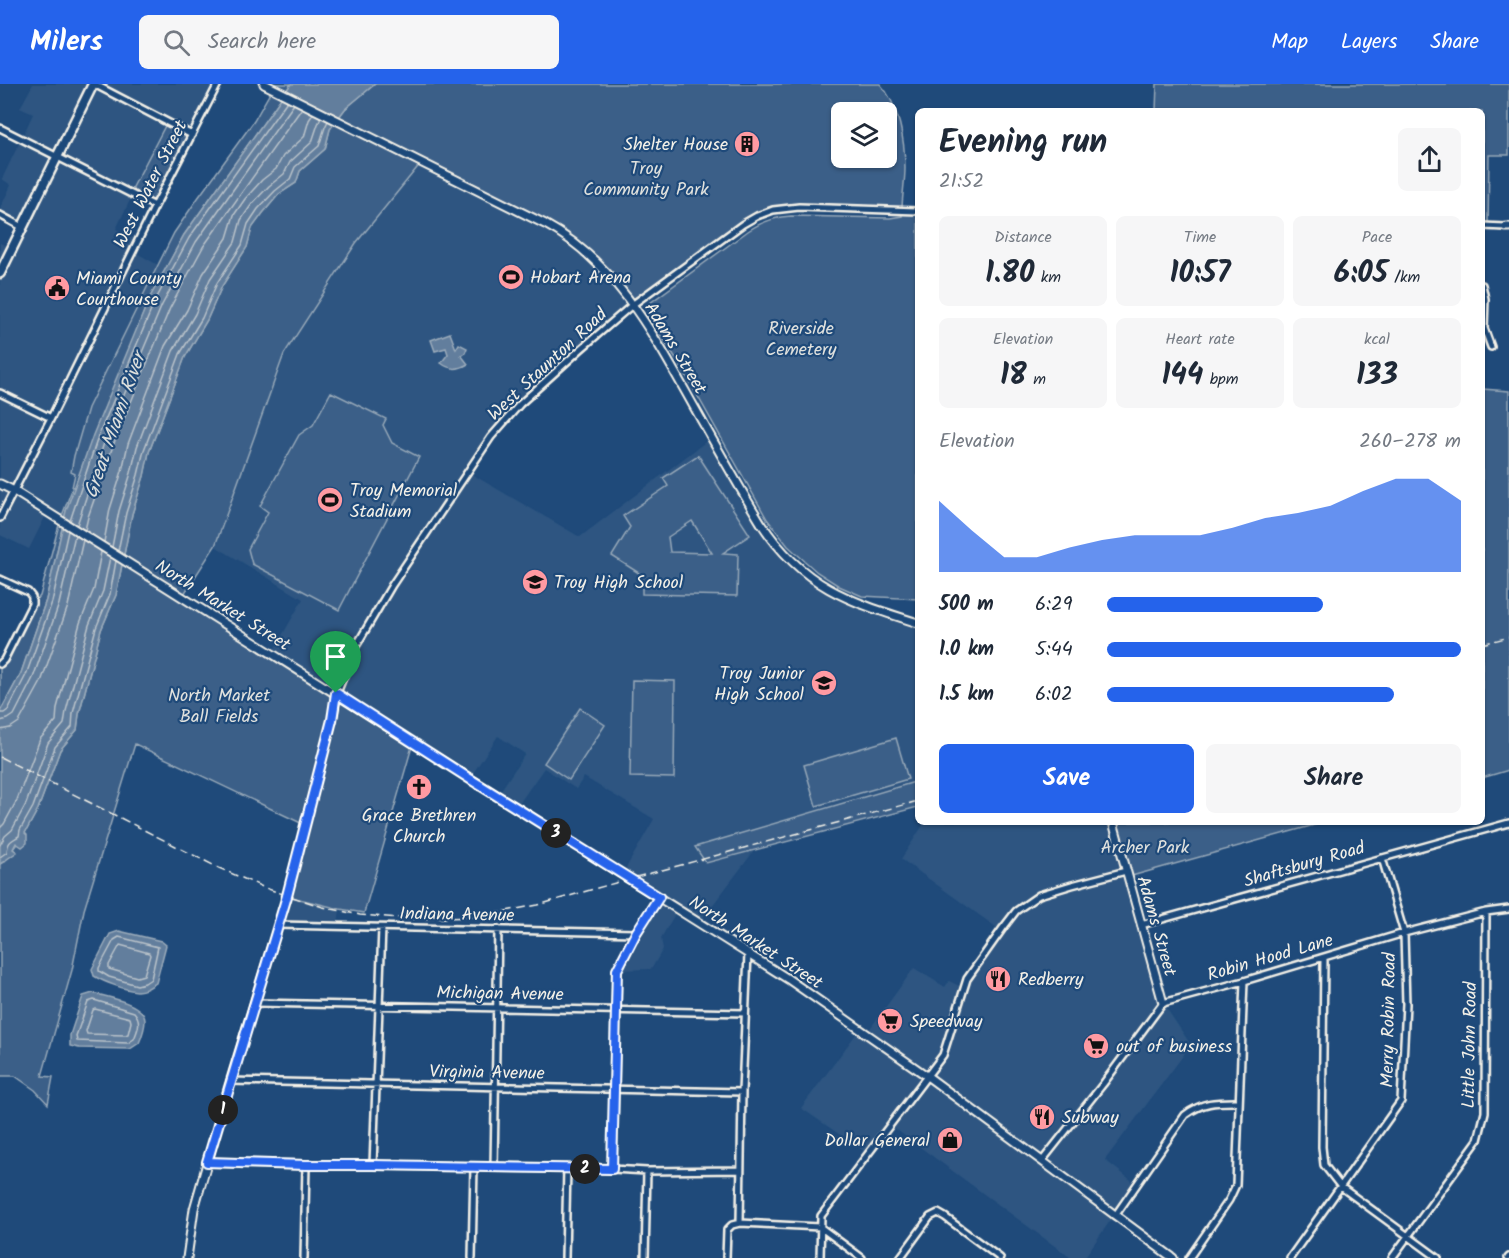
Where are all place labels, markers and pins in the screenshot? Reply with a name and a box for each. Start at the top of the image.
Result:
building icon: Shelter House [732,129,762,159]
place label: Shelter House [623,131,728,160]
sports icon: Hobart Arena [496,262,526,292]
place label: Hobart Arena [530,264,631,293]
place label: Miami County Courthouse [76,265,182,315]
public building icon: Miami County Courthouse [42,273,72,303]
place label: Troy Memorial Stadium [350,477,458,527]
sports icon: Troy Memorial Stadium [315,485,345,515]
school or university icon: Troy High School [520,567,550,597]
place label: Troy High School [554,569,684,598]
pin [310,631,361,693]
place label: Troy Junior High School [714,660,805,710]
school or university icon: Troy Junior High School [809,668,839,698]
church icon: Grace Brethren Church [404,772,434,802]
place label: Grace Brethren Church [362,802,476,852]
pin: 3 [541,818,571,848]
restaurant icon: Redberry [983,964,1013,994]
place label: Redberry [1018,966,1084,995]
supermarket icon: Speedway [875,1006,905,1036]
place label: Speedway [910,1008,983,1037]
supermarket icon: out of business [1081,1031,1111,1061]
place label: out of business [1116,1033,1233,1062]
pin: 1 [208,1095,238,1125]
restaurant icon: Subway [1027,1102,1057,1132]
place label: Subway [1062,1104,1119,1133]
shop icon: Dollar General [935,1125,965,1155]
place label: Dollar General [824,1127,931,1156]
pin: 2 [570,1154,600,1184]

